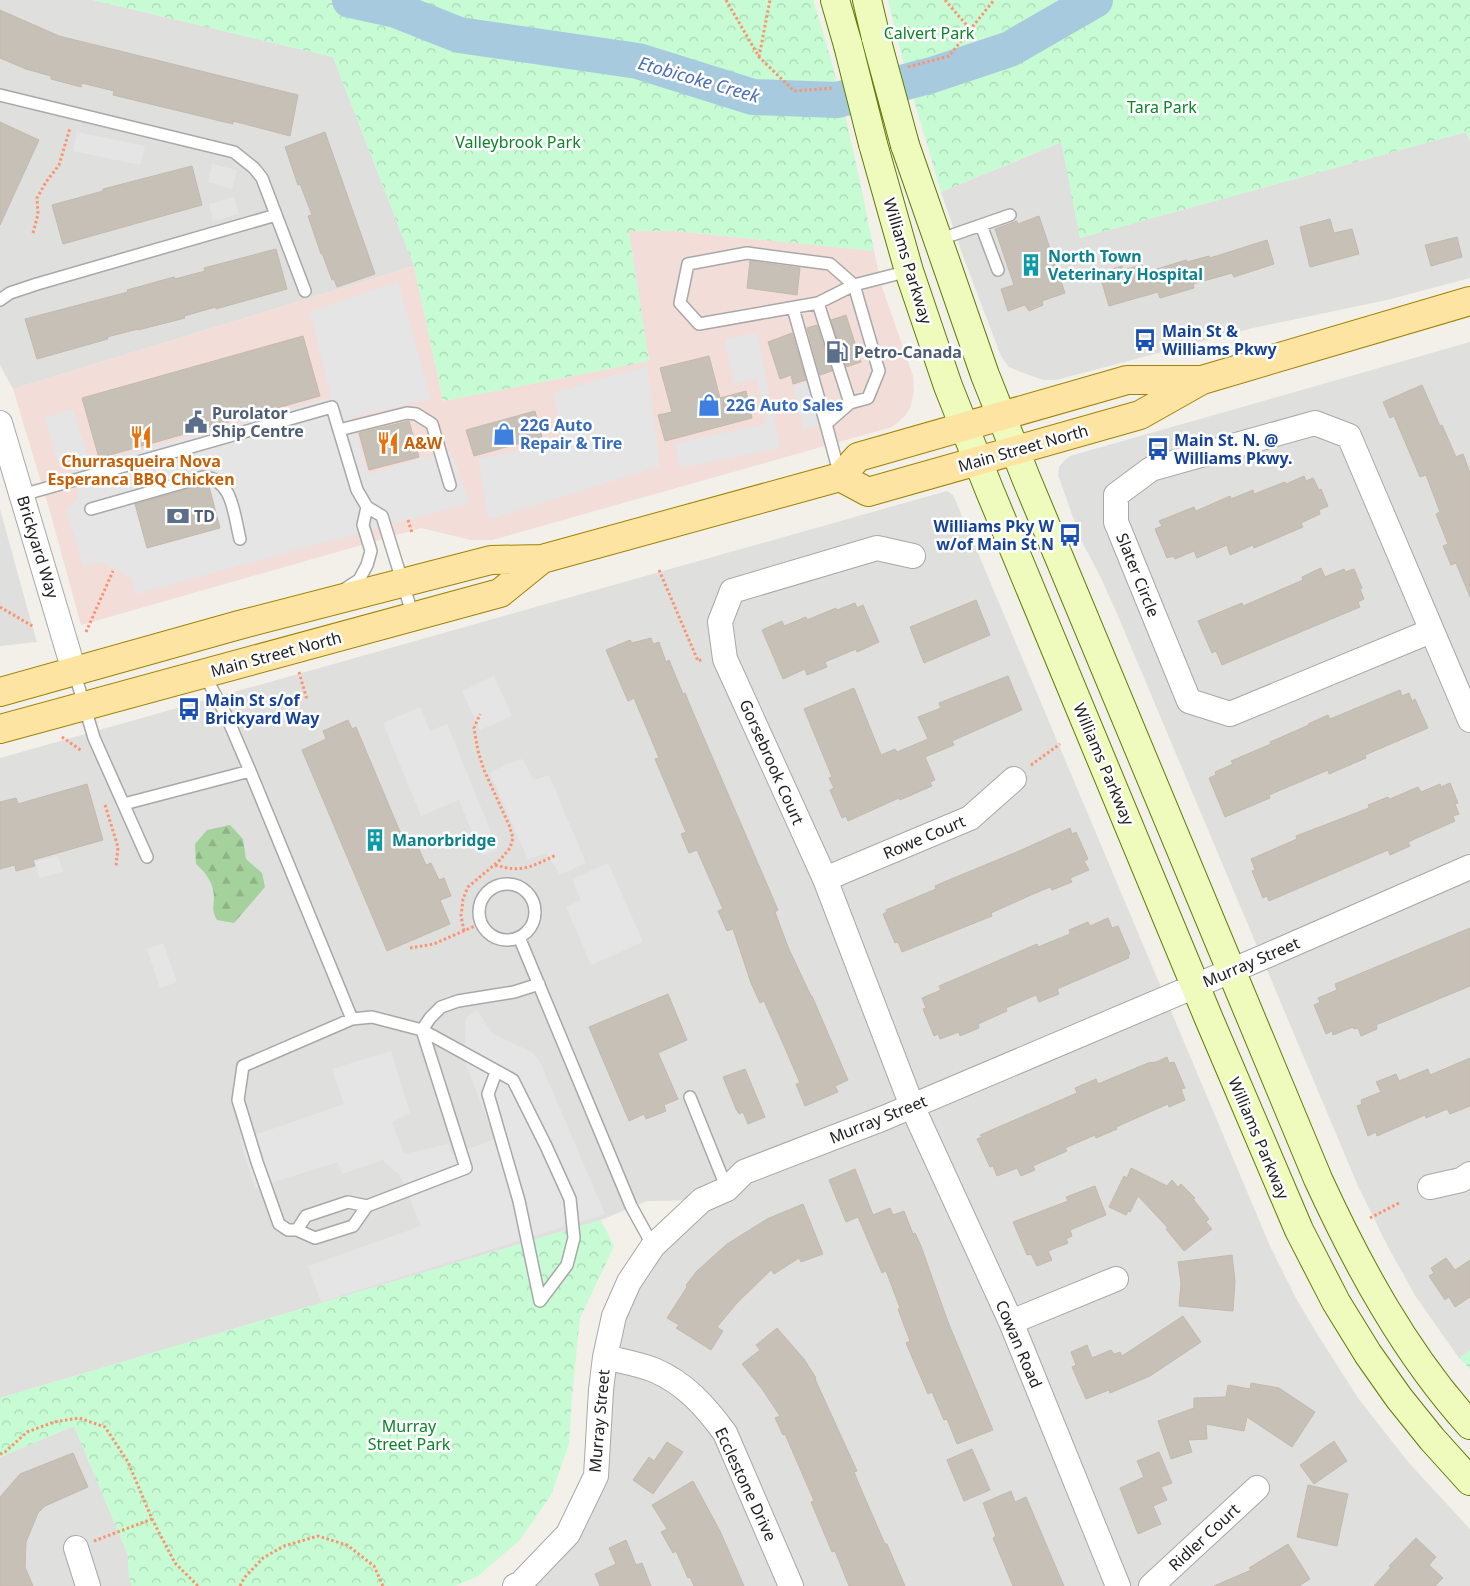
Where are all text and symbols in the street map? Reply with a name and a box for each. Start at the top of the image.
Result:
park label: Calvert Park [884,22,975,44]
water label: Etobicoke Creek [636,50,764,108]
park label: Tara Park [1127,96,1197,118]
park label: Valleybrook Park [455,131,581,153]
street label: Williams Parkway [878,195,938,327]
place label: North Town Veterinary Hospital [1048,245,1203,285]
building icon: North Town Veterinary Hospital [1018,252,1044,278]
place label: Main St & Williams Pkwy [1162,320,1278,360]
bus stop icon: Main St & Williams Pkwy [1132,327,1158,353]
fuel station icon: Petro-Canada [824,339,850,365]
place label: Petro-Canada [854,341,962,363]
shop icon: 22G Auto Sales [696,392,722,418]
place label: 22G Auto Sales [726,394,843,416]
place label: Purolator Ship Centre [212,402,304,442]
public building icon: Purolator Ship Centre [183,409,209,435]
place label: 22G Auto Repair & Tire [520,414,622,454]
street label: Main Street North [955,419,1091,477]
shop icon: 22G Auto Repair & Tire [491,421,517,447]
restaurant icon: Churrasqueira Nova Esperanca BBQ Chicken [128,424,154,450]
place label: Main St. N. @ Williams Pkwy. [1174,429,1293,469]
restaurant icon: A&W [375,430,401,456]
place label: A&W [404,432,443,454]
bus stop icon: Main St. N. @ Williams Pkwy. [1145,436,1171,462]
place label: Churrasqueira Nova Esperanca BBQ Chicken [47,450,235,490]
street label: Brickyard Way [12,493,64,602]
bank icon: TD [165,503,191,529]
place label: TD [194,505,215,527]
place label: Williams Pky W w/of Main St N [933,515,1055,555]
bus stop icon: Williams Pky W w/of Main St N [1057,522,1083,548]
street label: Slater Circle [1111,530,1165,620]
street label: Main Street North [208,626,344,682]
place label: Main St s/of Brickyard Way [205,689,320,729]
bus stop icon: Main St s/of Brickyard Way [176,696,202,722]
street label: Gorsebrook Court [735,696,810,828]
street label: Williams Parkway [1068,700,1140,829]
street label: Rowe Court [880,810,969,864]
building icon: Manorbridge [362,827,388,853]
place label: Manorbridge [392,829,496,851]
street label: Murray Street [1199,932,1303,992]
street label: Williams Parkway [1223,1074,1295,1203]
street label: Murray Street [826,1089,930,1149]
street label: Cowan Road [991,1297,1047,1391]
street label: Murray Street [584,1368,614,1473]
park label: Murray Street Park [368,1415,451,1455]
street label: Ecclestone Drive [710,1424,782,1544]
street label: Ridler Court [1164,1498,1245,1576]

